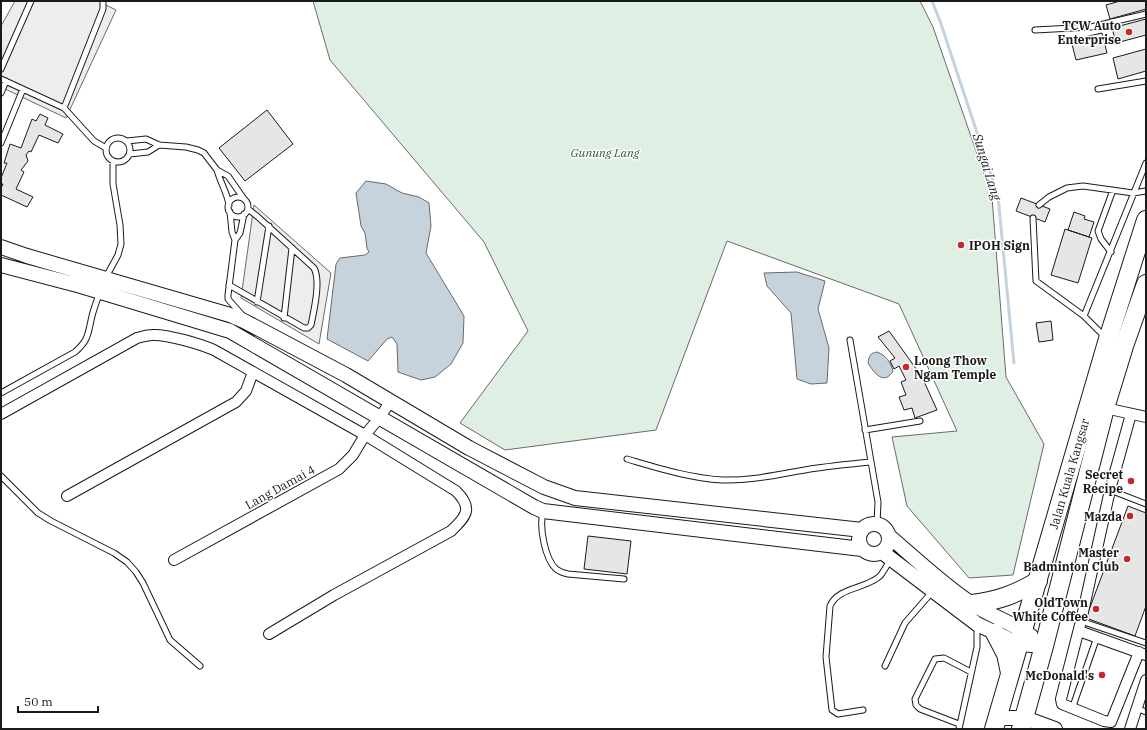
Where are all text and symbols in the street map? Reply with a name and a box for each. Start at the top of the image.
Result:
place label: TCW Auto Enterprise [1058,18,1121,47]
marker: TCW Auto Enterprise [1124,27,1134,37]
water label: Sungai Lang [968,130,1005,203]
park label: Gunung Lang [570,145,640,160]
place label: IPOH Sign [969,238,1030,253]
marker: IPOH Sign [956,240,966,250]
place label: Loong Thow Ngam Temple [914,353,996,382]
marker: Loong Thow Ngam Temple [901,362,911,372]
street label: Jalan Kuala Kangsar [1045,416,1092,531]
street label: Lang Damai 4 [242,462,318,512]
place label: Secret Recipe [1083,467,1124,496]
marker: Secret Recipe [1126,476,1136,486]
place label: Mazda [1084,509,1122,524]
marker: Mazda [1125,511,1135,521]
place label: Master Badminton Club [1023,545,1119,574]
marker: Master Badminton Club [1122,554,1132,564]
place label: OldTown White Coffee [1012,595,1088,624]
marker: OldTown White Coffee [1091,604,1101,614]
place label: McDonald's [1025,668,1094,683]
marker: McDonald's [1097,670,1107,680]
scale bar [18,688,98,714]
text: 50 m [24,694,53,709]

